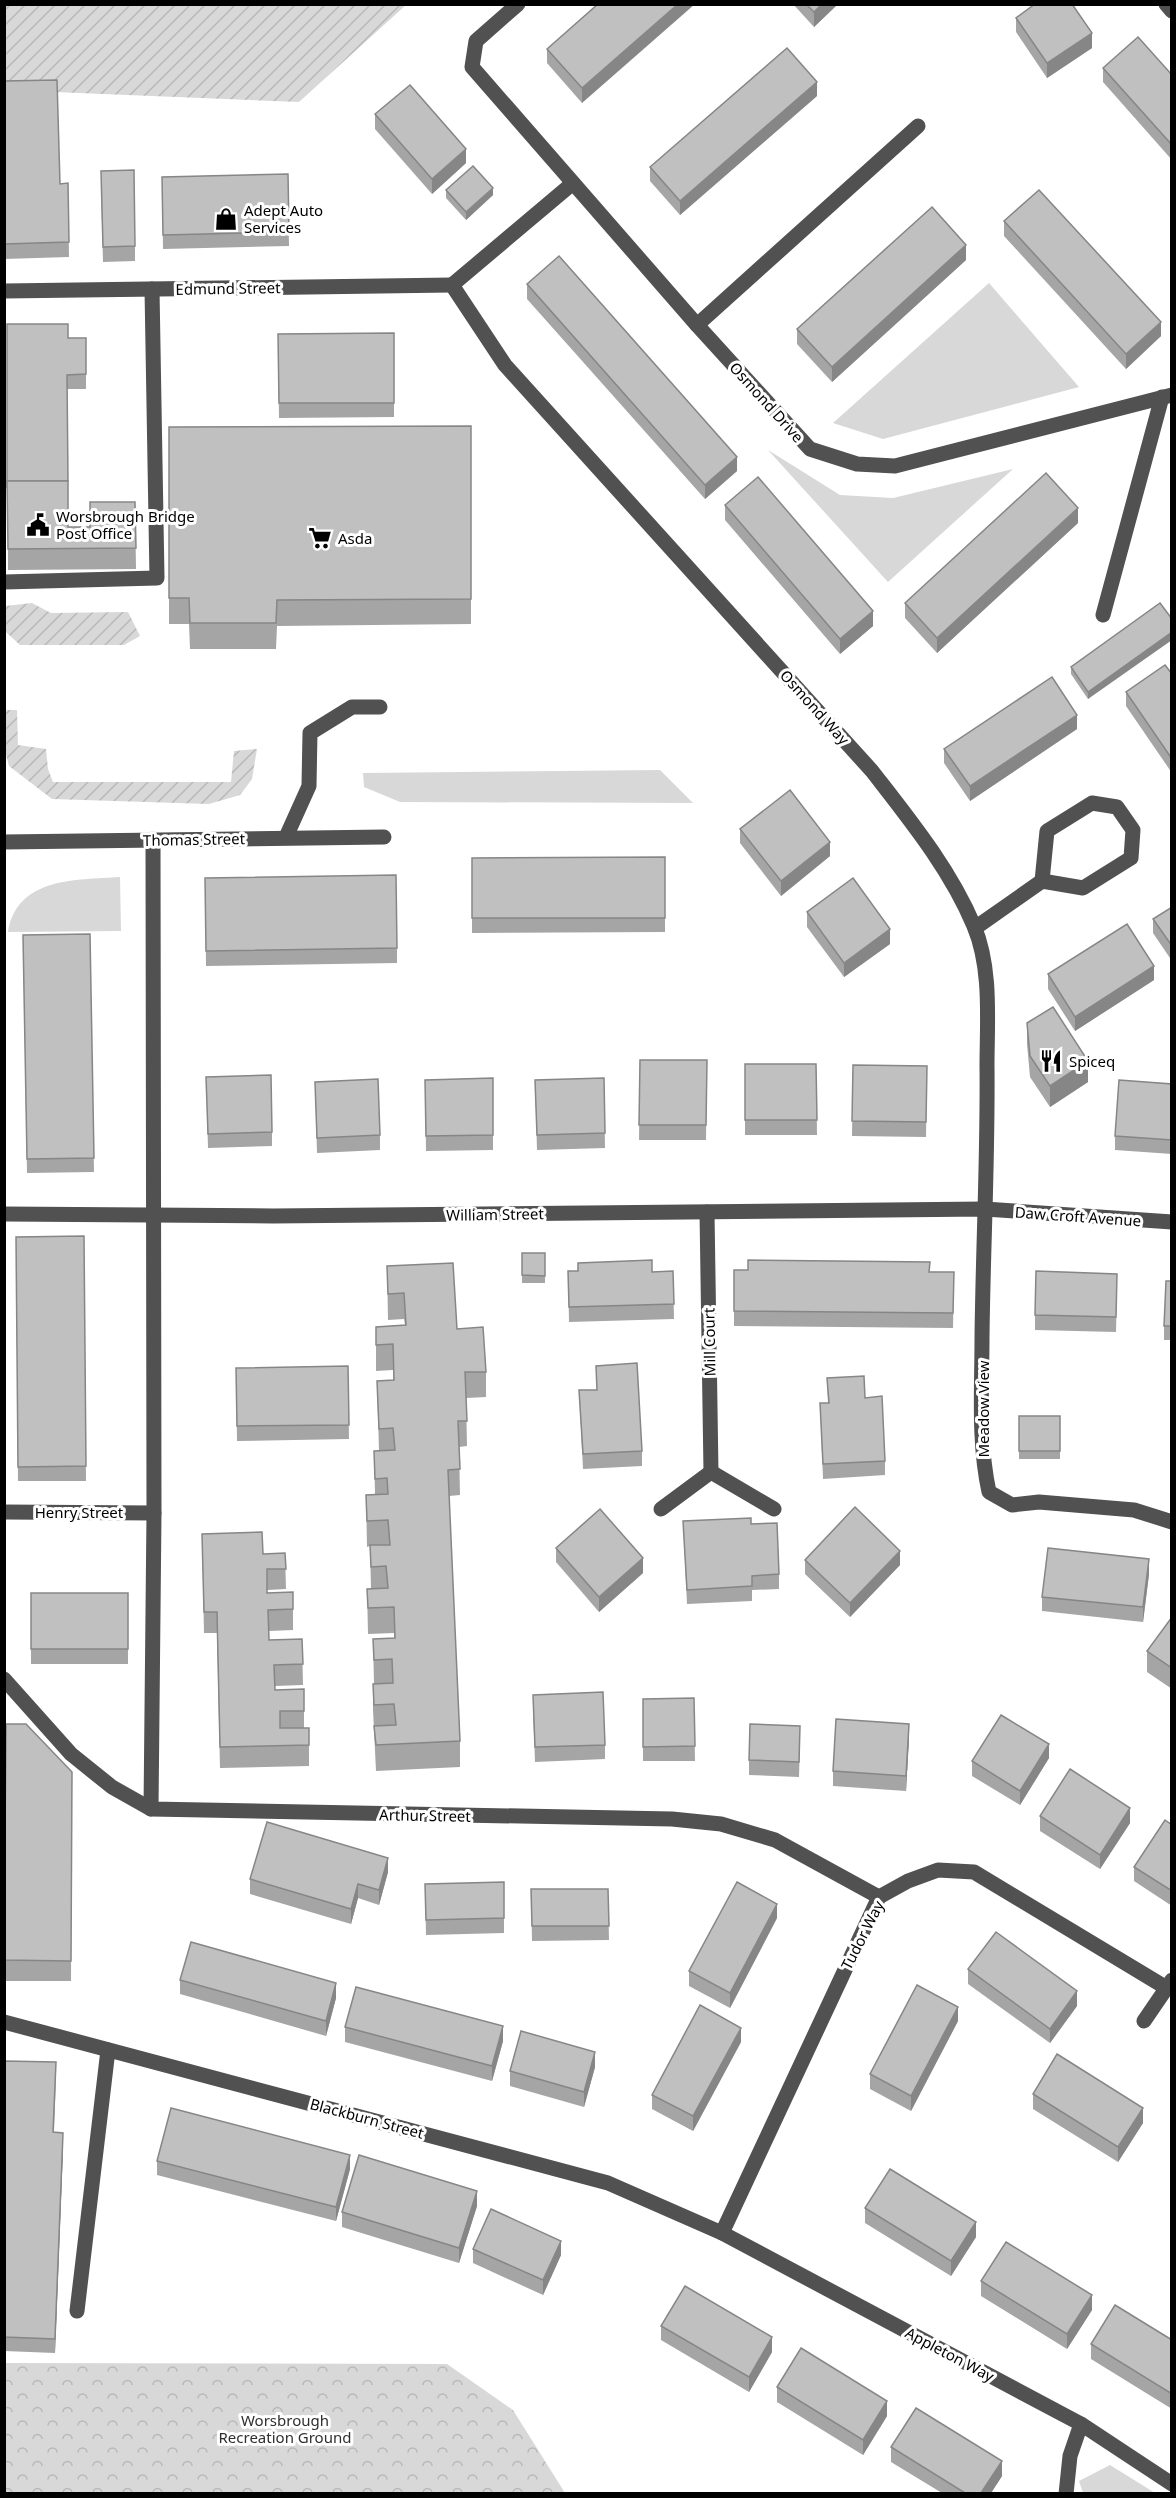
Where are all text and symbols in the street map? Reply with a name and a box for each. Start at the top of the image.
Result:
place label: Adept Auto Services [244,200,323,237]
shop icon: Adept Auto Services [213,206,239,232]
street label: Edmund Street [175,277,281,299]
street label: Osmond Drive [726,358,808,446]
place label: Worsbrough Bridge Post Office [56,506,195,543]
public building icon: Worsbrough Bridge Post Office [25,512,51,538]
supermarket icon: Asda [307,525,333,551]
place label: Asda [338,528,372,548]
street label: Osmond Way [776,665,854,749]
street label: Thomas Street [143,828,246,850]
restaurant icon: Spiceq [1038,1048,1064,1074]
place label: Spiceq [1069,1051,1115,1071]
street label: Daw Croft Avenue [1014,1202,1142,1230]
street label: William Street [446,1203,545,1225]
street label: Mill Court [698,1307,720,1376]
street label: Meadow View [973,1360,993,1458]
street label: Henry Street [35,1502,124,1522]
street label: Arthur Street [379,1804,472,1826]
street label: Tudor Way [836,1897,888,1973]
street label: Blackburn Street [308,2093,427,2143]
street label: Appleton Way [902,2322,998,2386]
park label: Worsbrough Recreation Ground [219,2410,351,2447]

